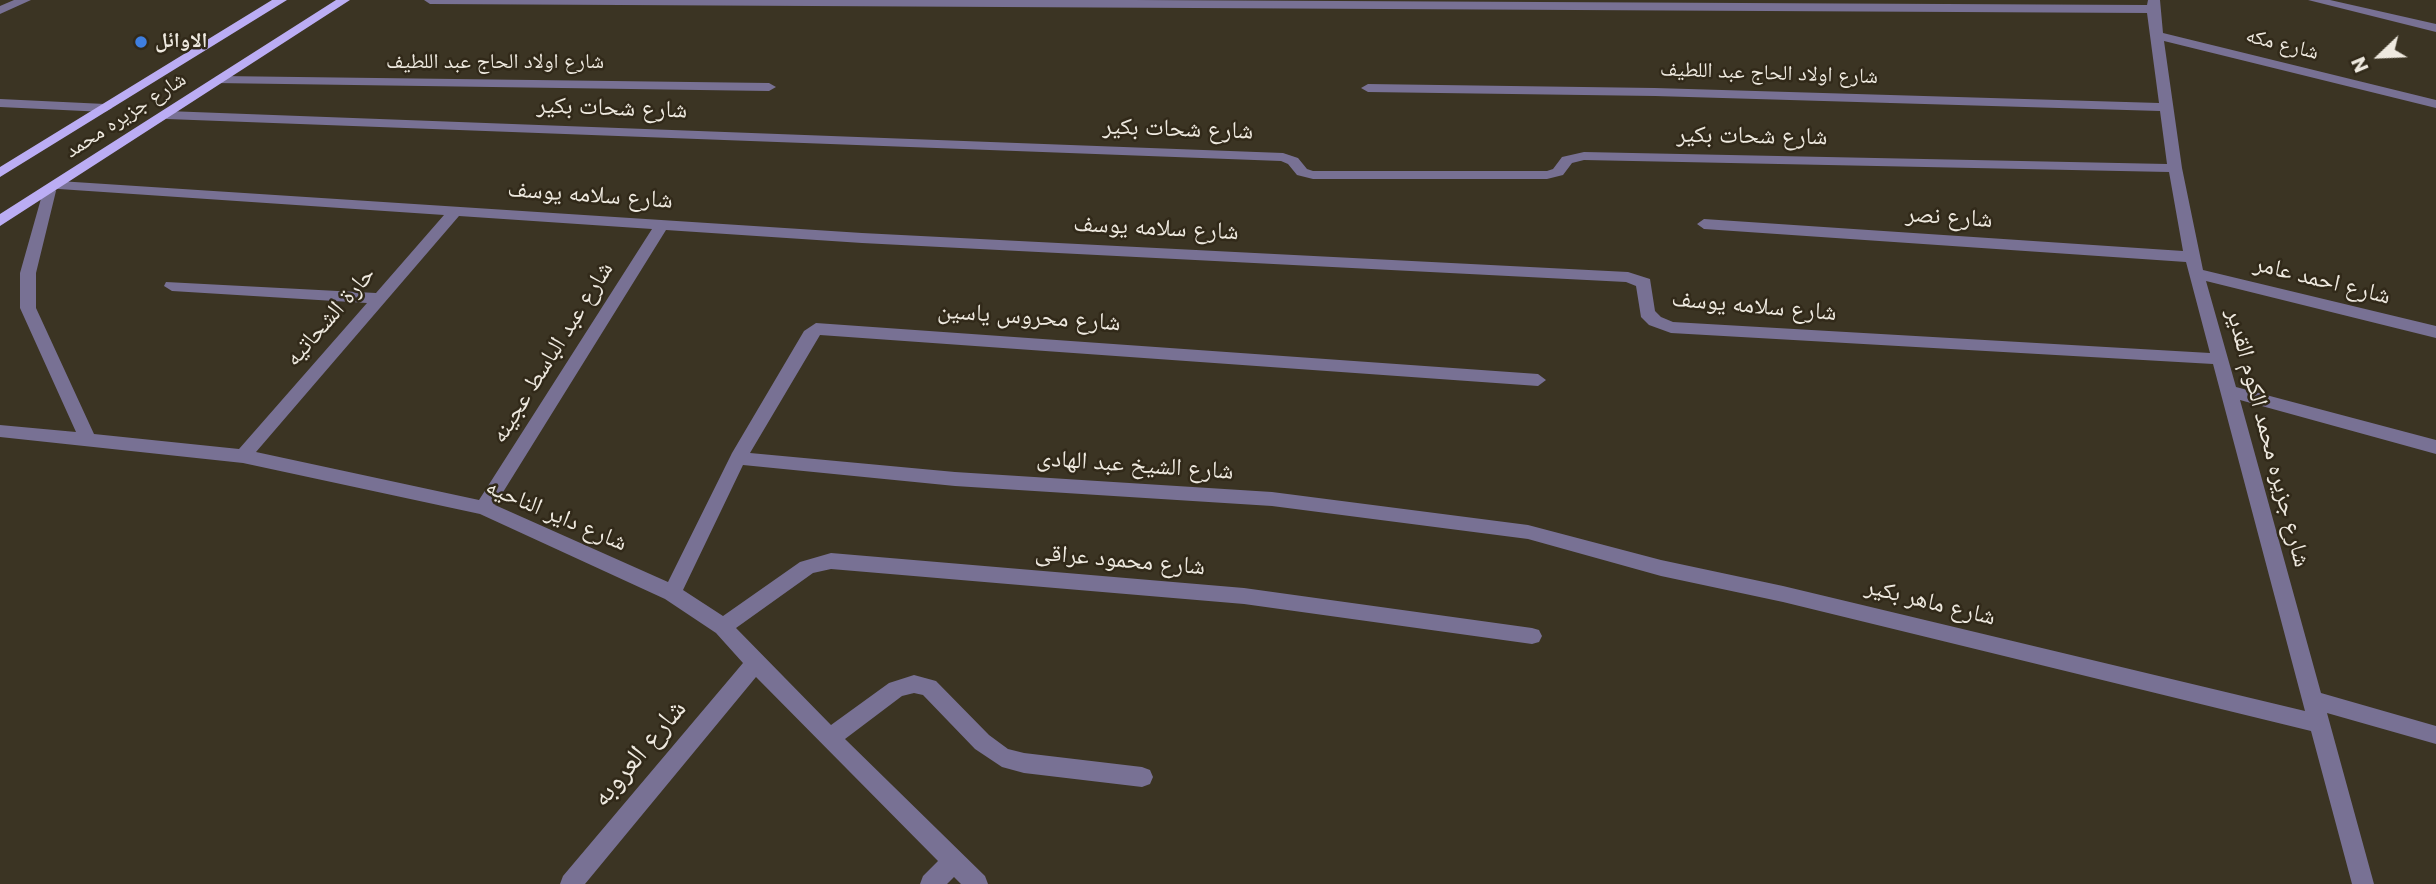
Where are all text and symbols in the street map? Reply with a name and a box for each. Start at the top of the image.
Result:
north arrow [2345,21,2415,91]
street label: شارع مكه [2243,24,2321,66]
place label: الاوائل [155,29,208,55]
marker: الاوائل [133,34,149,50]
street label: شارع اولاد الحاج عبد اللطيف [386,50,604,76]
text: N [2345,53,2375,76]
street label: شارع اولاد الحاج عبد اللطيف [1660,58,1878,90]
street label: شارع جزيره محمد [61,67,191,165]
street label: شارع شحات بكير [536,92,688,126]
street label: شارع شحات بكير [1102,113,1254,147]
street label: شارع شحات بكير [1676,121,1828,153]
street label: شارع سلامه يوسف [506,176,674,216]
street label: شارع نصر [1905,201,1993,235]
street label: شارع سلامه يوسف [1073,210,1239,248]
street label: شارع احمد عامر [2251,250,2393,312]
street label: شارع عبد الباسط عجينه [486,257,620,449]
street label: حارة الشحاتيه [280,261,382,373]
street label: شارع سلامه يوسف [1670,285,1838,329]
street label: شارع محروس ياسين [937,297,1121,339]
street label: شارع جزيره محمد الكوم القدير [2219,306,2315,570]
street label: شارع الشيخ عبد الهادى [1036,445,1234,487]
street label: شارع داير الناحيه [481,473,631,559]
street label: شارع محمود عراقى [1034,539,1206,583]
street label: شارع ماهر بكير [1862,573,1998,633]
street label: شارع العروبه [585,694,695,814]

